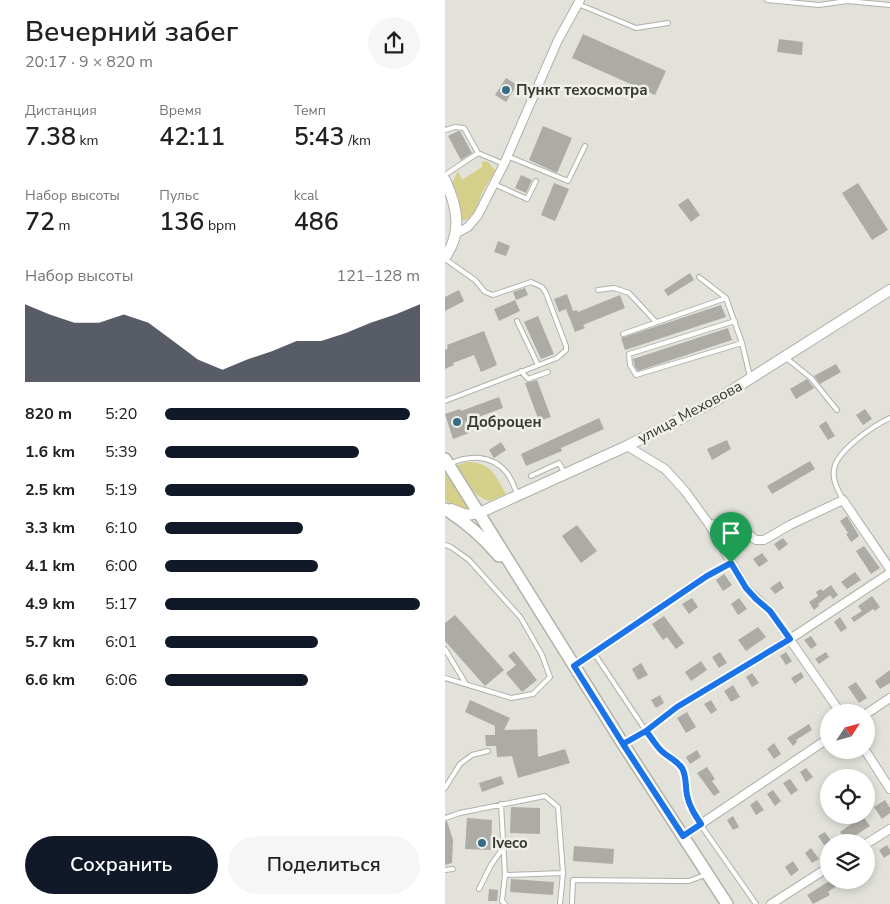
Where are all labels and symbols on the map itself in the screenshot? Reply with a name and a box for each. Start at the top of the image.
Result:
place label: Пункт техосмотра [516,80,648,100]
marker: Пункт техосмотра [500,84,512,96]
street label: улица Меховова [634,376,746,448]
place label: Доброцен [467,412,542,432]
marker: Доброцен [451,416,463,428]
pin [710,512,752,563]
north arrow [820,704,875,759]
place label: Iveco [492,833,528,853]
marker: Iveco [476,837,488,849]

